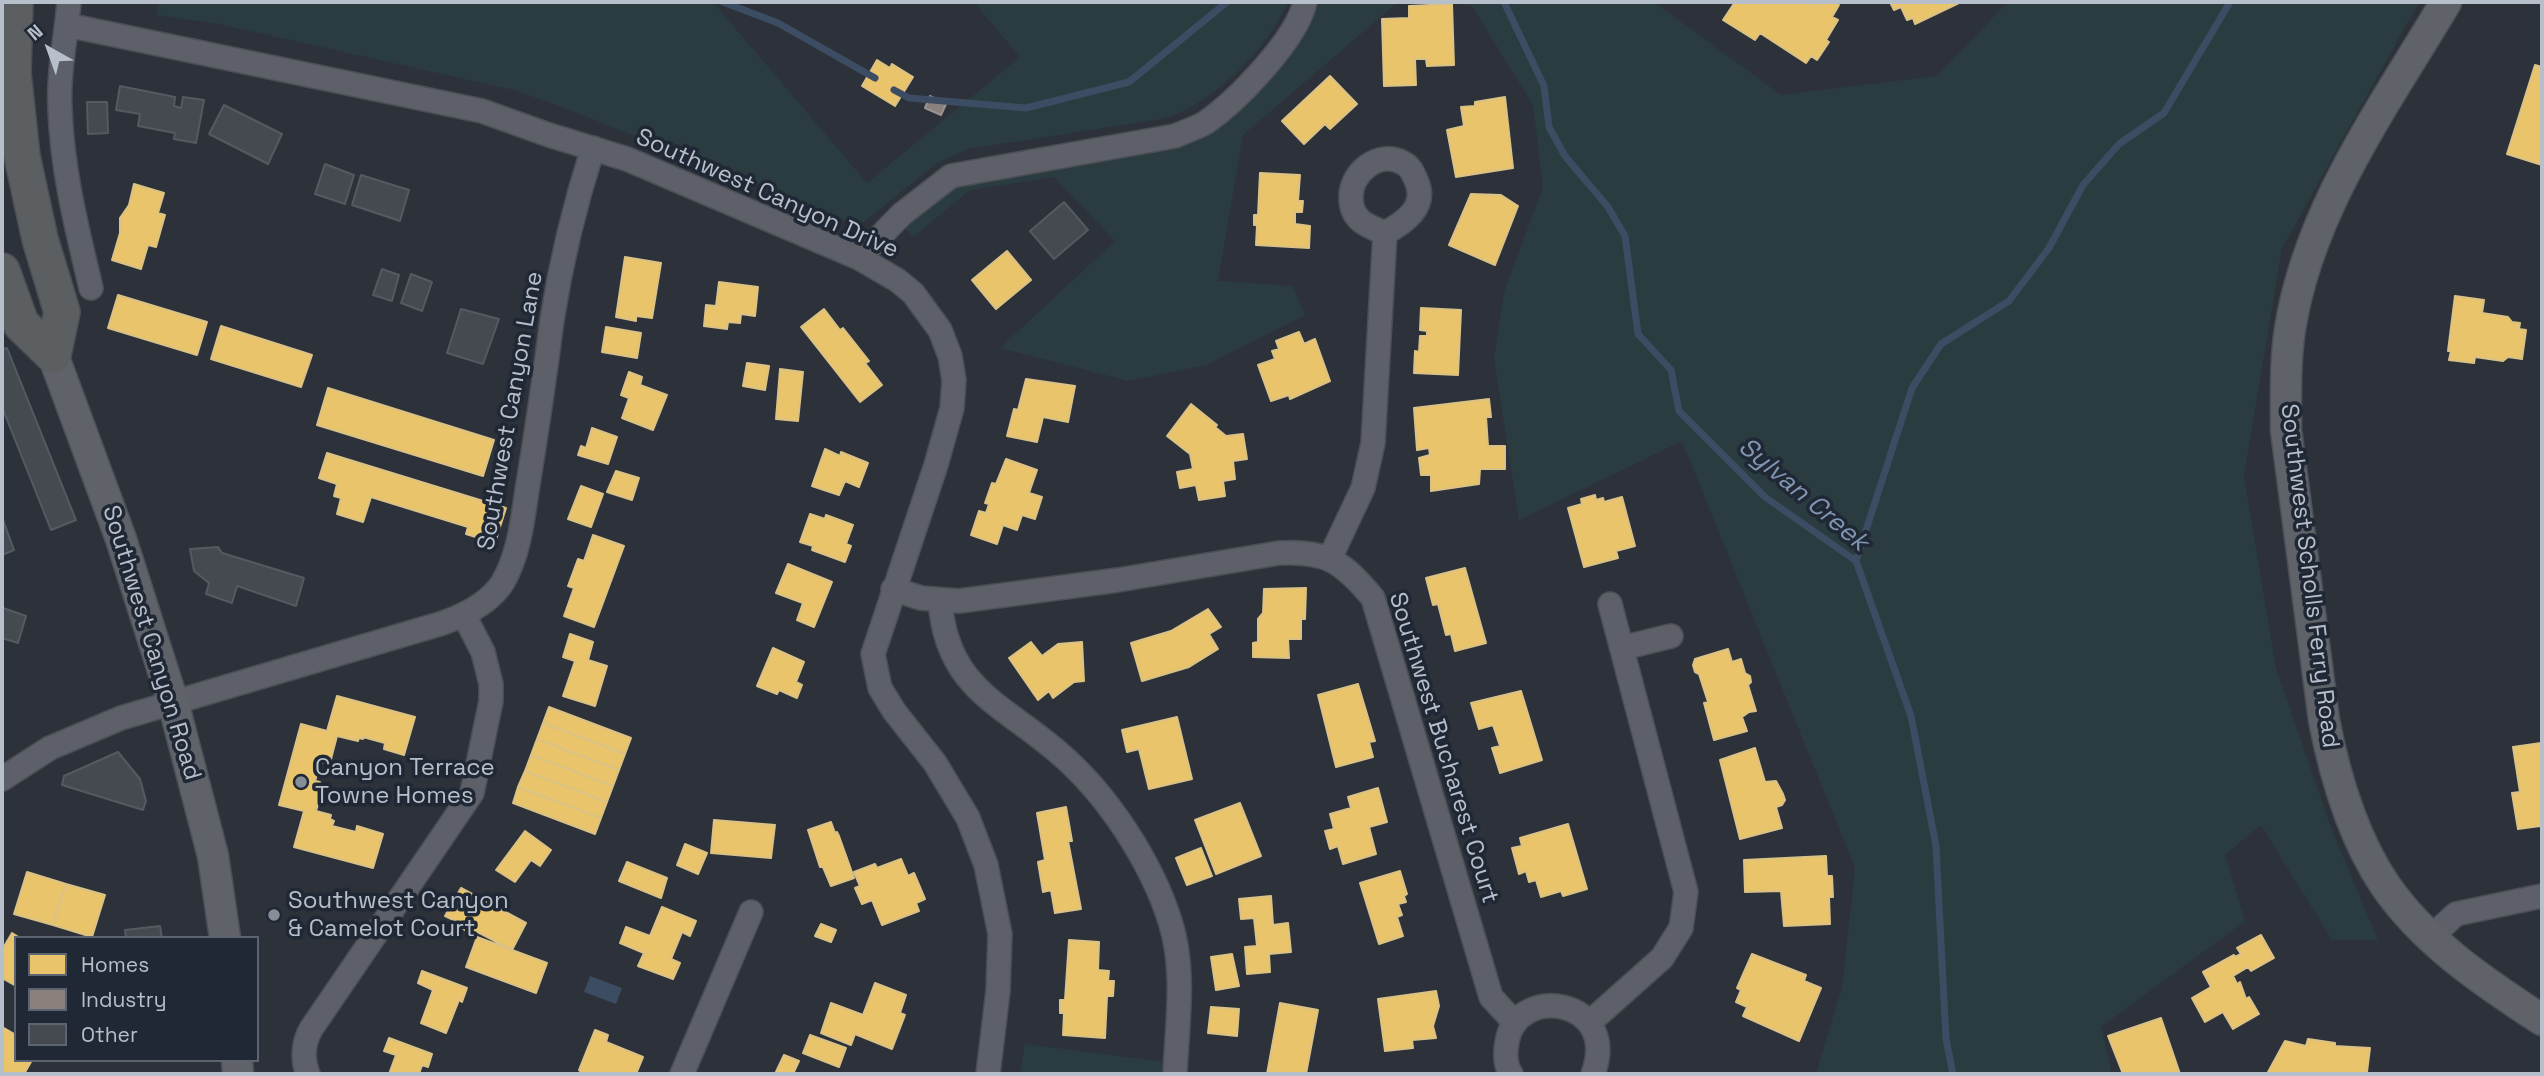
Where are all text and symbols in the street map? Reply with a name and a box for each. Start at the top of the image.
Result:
north arrow [14,14,84,84]
text: N [22,19,48,46]
street label: Southwest Canyon Drive [631,123,903,265]
street label: Southwest Canyon Lane [472,269,550,553]
street label: Southwest Scholls Ferry Road [2274,402,2344,750]
water label: Sylvan Creek [1732,432,1874,558]
street label: Southwest Canyon Road [95,502,207,784]
street label: Southwest Bucharest Court [1382,589,1504,907]
place label: Canyon Terrace Towne Homes [315,754,495,810]
marker: Canyon Terrace Towne Homes [293,774,309,790]
place label: Southwest Canyon & Camelot Court [288,887,509,943]
marker: Southwest Canyon & Camelot Court [266,907,282,923]
legend [14,936,259,1062]
text: Homes [81,951,149,978]
text: Industry [81,986,167,1013]
text: Other [81,1021,138,1048]

